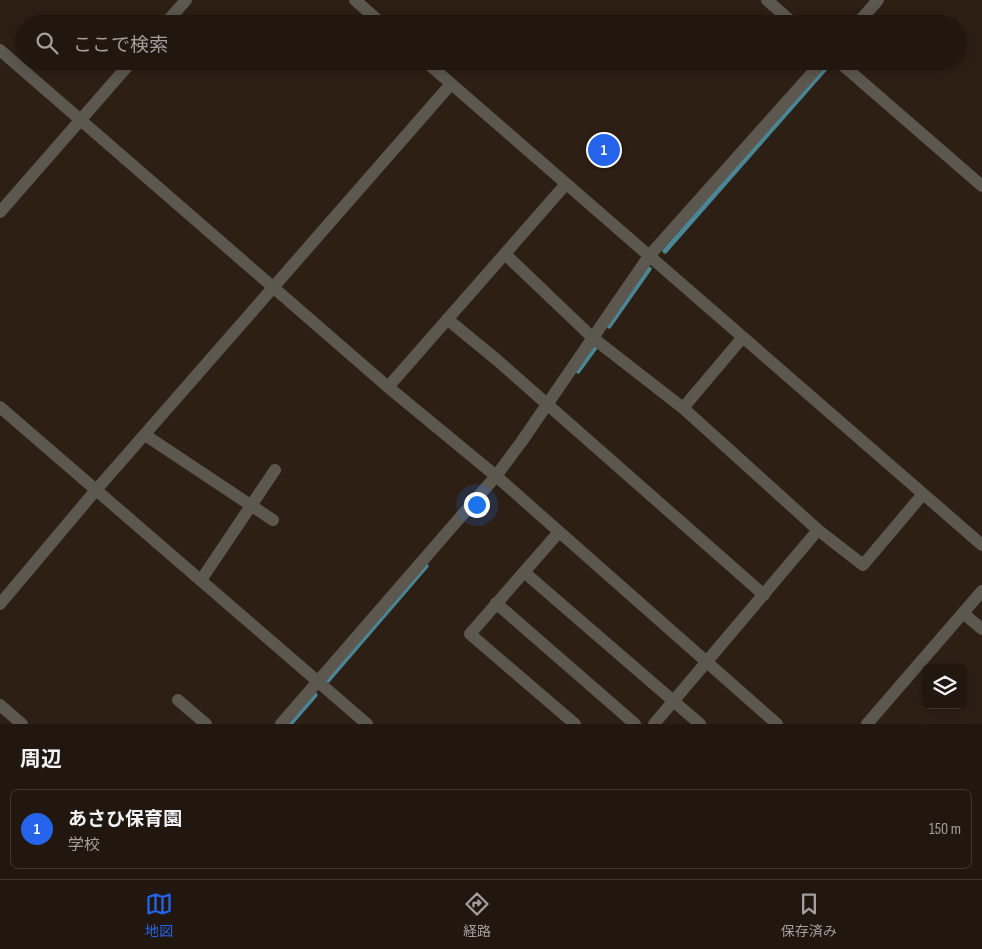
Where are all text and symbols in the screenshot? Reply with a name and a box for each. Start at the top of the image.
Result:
search box [15,15,967,70]
icon: search [33,29,61,57]
text: ここで検索 [73,34,168,57]
pin: 1 [588,131,620,169]
your location [464,492,490,518]
map controls [922,664,967,709]
button: layers [922,664,967,709]
text: 周辺 [20,747,62,772]
text: あさひ保育園 [68,808,182,831]
text: 1 [34,820,40,839]
text: 150 m [929,820,961,839]
text: 学校 [68,836,100,855]
tab: 地図 [145,890,173,940]
tab: 経路 [463,890,491,940]
tab: 保存済み [781,890,837,940]

